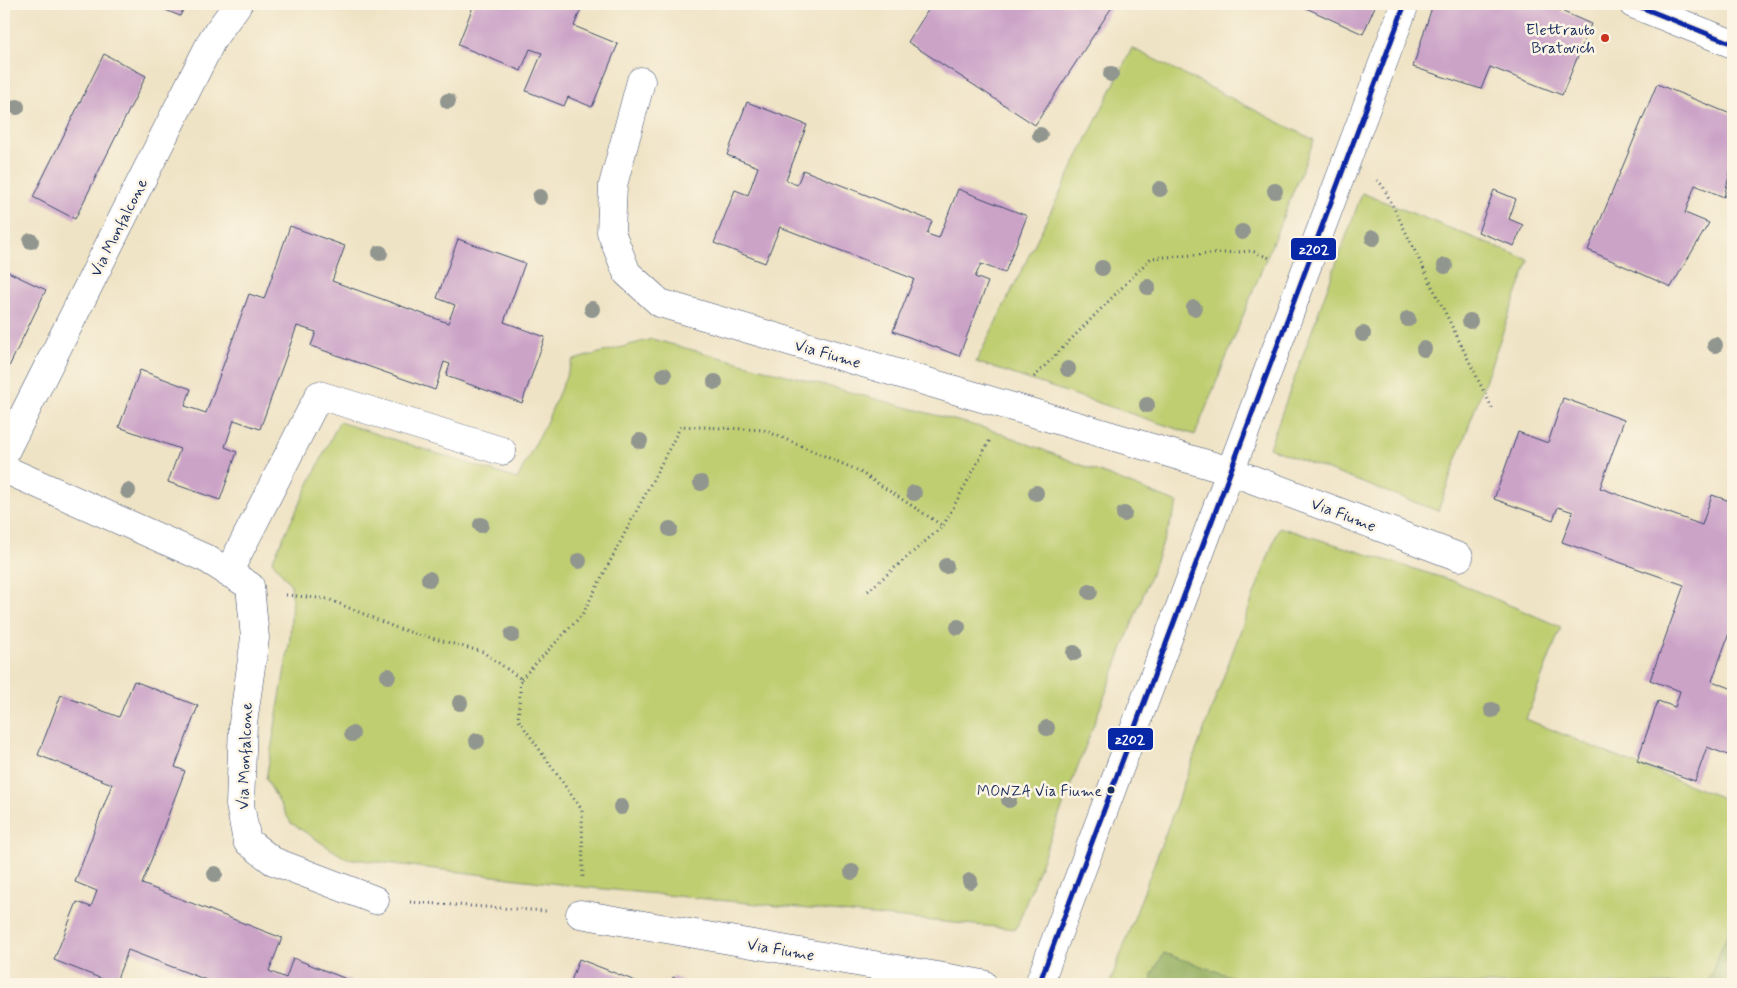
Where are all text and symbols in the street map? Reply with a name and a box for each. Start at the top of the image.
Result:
place label: Elettrauto Bratovich [1526,20,1595,59]
marker: Elettrauto Bratovich [1599,32,1611,44]
street label: Via Monfalcone [86,175,153,280]
line badge: z202 [1290,237,1337,261]
text: z202 [1299,241,1330,259]
street label: Via Fiume [792,335,863,374]
street label: Via Fiume [1308,493,1379,537]
street label: Via Monfalcone [233,701,258,810]
line badge: z202 [1107,727,1154,751]
text: z202 [1115,731,1146,749]
place label: MONZA Via Fiume [977,782,1102,802]
marker: MONZA Via Fiume [1106,785,1116,795]
street label: Via Fiume [745,934,816,967]

